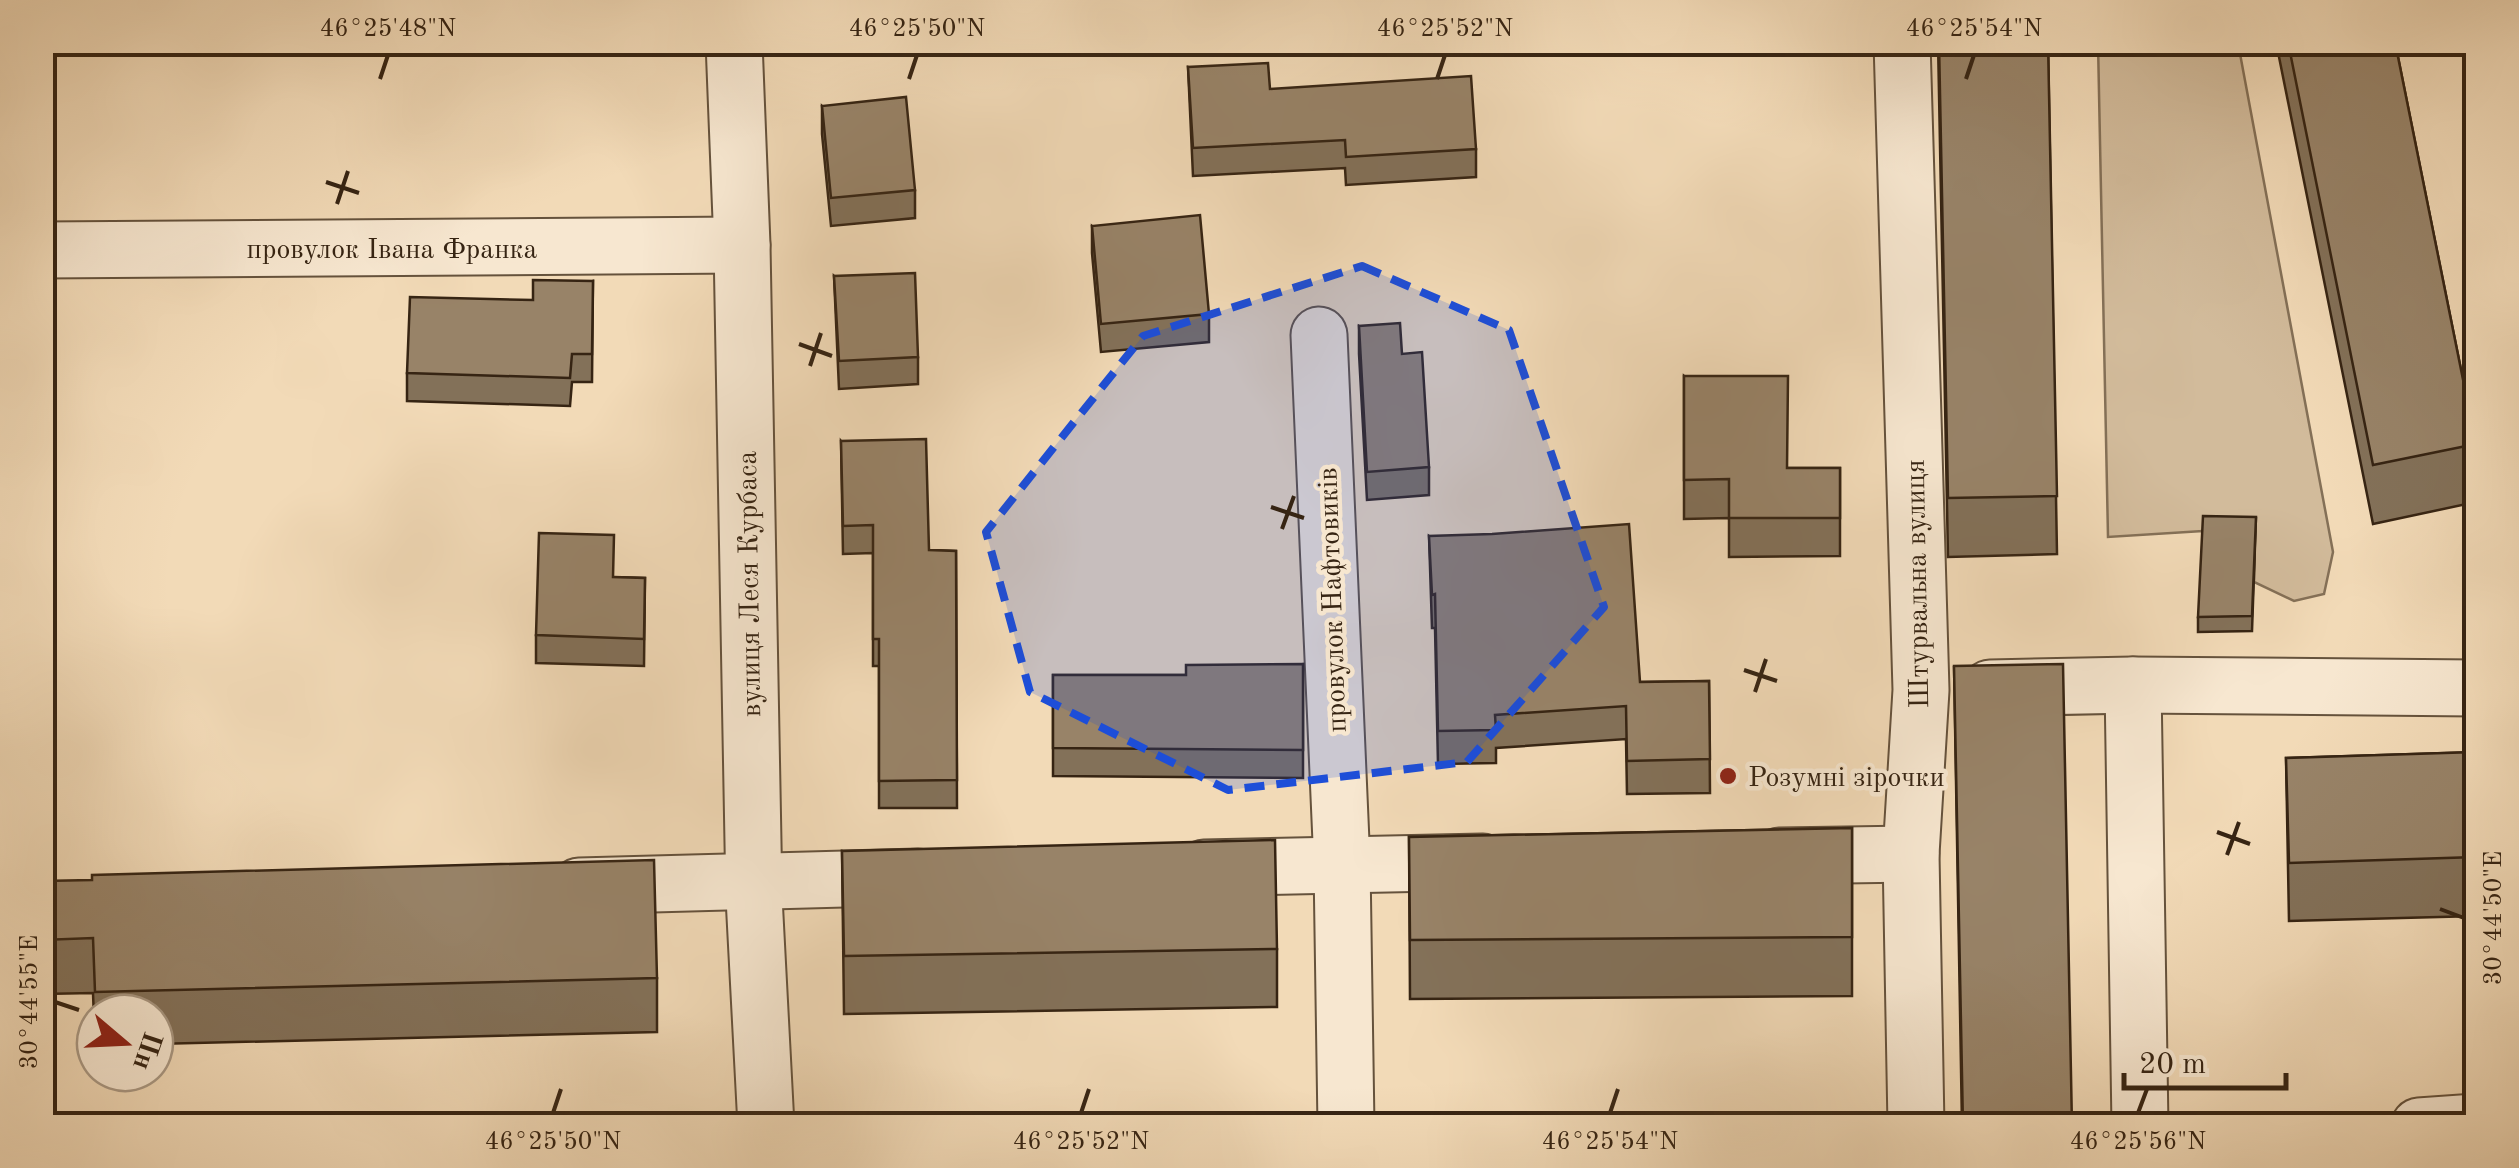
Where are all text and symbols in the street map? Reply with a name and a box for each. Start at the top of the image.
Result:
text: 46°25'48"N [320,17,456,42]
text: 46°25'50"N [849,17,985,42]
text: 46°25'52"N [1377,17,1513,42]
text: 46°25'54"N [1906,17,2042,42]
street label: провулок Івана Франка [247,237,538,265]
street label: вулиця Леся Курбаса [735,450,767,717]
street label: Штурвальна вулиця [1903,459,1935,709]
street label: провулок Нафтовиків [1315,467,1353,733]
marker: Розумні зірочки [1717,765,1739,787]
place label: Розумні зірочки [1748,765,1944,793]
text: 30°44'50"E [2482,851,2507,985]
text: 30°44'55"E [18,935,43,1069]
north arrow [75,993,175,1093]
text: Пн [126,1027,165,1073]
scale bar [2124,1028,2286,1090]
text: 20 m [2139,1050,2206,1080]
text: 46°25'50"N [485,1130,621,1155]
text: 46°25'52"N [1013,1130,1149,1155]
text: 46°25'54"N [1542,1130,1678,1155]
text: 46°25'56"N [2070,1130,2206,1155]

